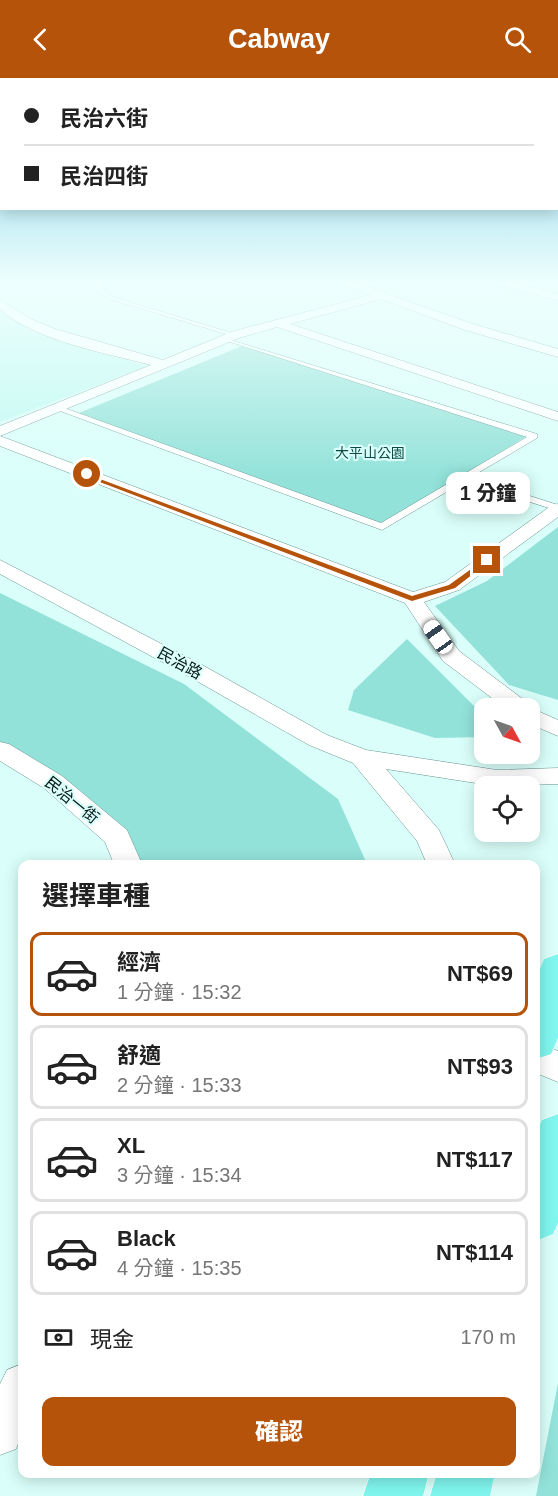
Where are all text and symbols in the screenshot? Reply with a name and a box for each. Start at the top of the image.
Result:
icon: back [24,23,57,56]
icon: search [501,23,534,56]
text: Cabway [228,24,330,54]
text: 民治六街 [60,106,148,131]
text: 民治四街 [60,164,148,189]
park label: 大平山公園 [335,445,405,461]
route start [73,460,100,487]
callout: 1 分鐘 [445,473,529,515]
text: 1 分鐘 [460,482,516,504]
route end [473,546,500,573]
car [420,617,456,657]
street label: 民治路 [155,644,205,682]
north arrow [474,698,540,764]
map controls [474,698,540,842]
street label: 民治一街 [42,773,102,827]
button: locate [474,776,540,842]
text: 選擇車種 [42,881,150,911]
icon: car [45,947,99,1001]
text: 經濟 [117,950,161,975]
text: NT$69 [447,961,513,986]
text: 1 分鐘 · 15:32 [117,981,242,1003]
icon: car [45,1040,99,1094]
text: 舒適 [117,1043,161,1068]
text: NT$93 [447,1054,513,1079]
text: 2 分鐘 · 15:33 [117,1074,242,1096]
icon: car [45,1133,99,1187]
text: XL [117,1133,145,1158]
text: NT$117 [436,1147,513,1172]
text: 3 分鐘 · 15:34 [117,1164,242,1186]
icon: car [45,1226,99,1280]
text: Black [117,1226,176,1251]
text: NT$114 [436,1240,513,1265]
text: 4 分鐘 · 15:35 [117,1257,242,1279]
icon: cash [42,1321,75,1354]
text: 170 m [460,1326,516,1348]
text: 現金 [90,1327,134,1352]
button: 確認 [42,1397,516,1466]

